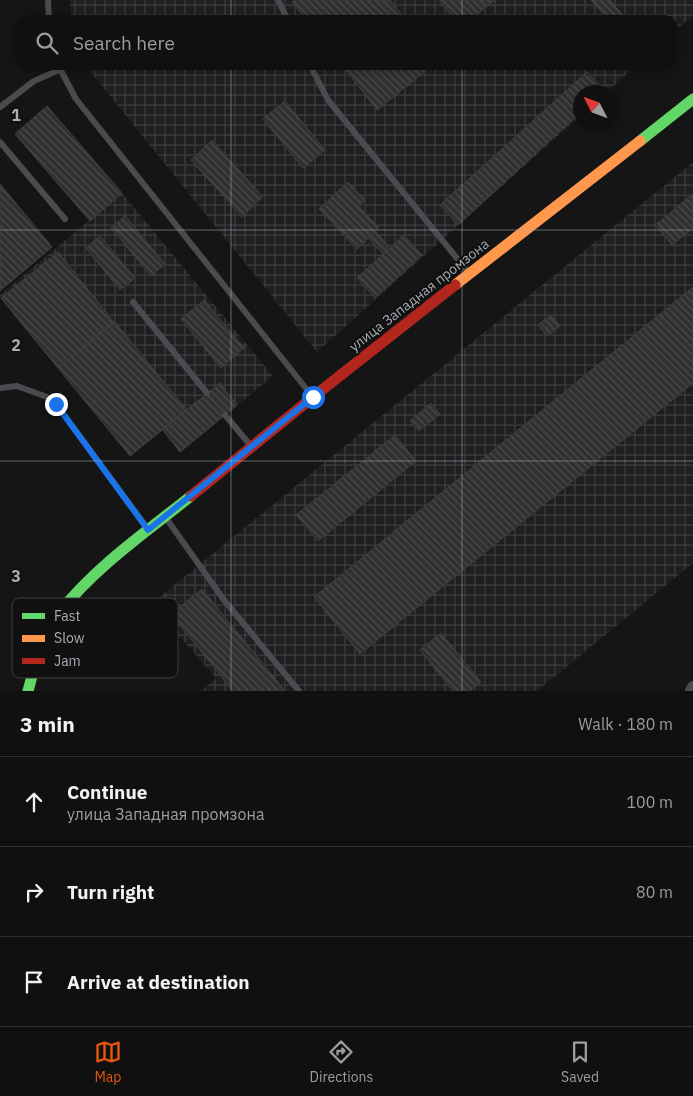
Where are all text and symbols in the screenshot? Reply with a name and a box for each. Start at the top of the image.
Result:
search box [15,15,678,70]
icon: search [33,29,61,57]
text: Search here [73,31,175,55]
north arrow [573,85,618,130]
text: 1 [11,105,21,125]
street label: улица Западная промзона [345,234,493,355]
text: 2 [11,335,21,355]
route start [302,386,325,409]
route end [45,393,68,416]
text: 3 [11,566,21,586]
legend [12,598,178,678]
text: Fast [54,607,80,625]
text: Slow [54,629,85,647]
text: Jam [54,652,81,670]
text: 3 min [20,710,75,738]
text: Walk · 180 m [578,714,673,734]
text: Continue [67,780,147,804]
icon: ahead [20,788,48,816]
text: 100 m [626,792,673,812]
text: улица Западная промзона [67,804,265,824]
icon: right [20,878,48,906]
text: Turn right [67,880,154,904]
text: 80 m [636,882,673,902]
icon: arrive [20,968,48,996]
text: Arrive at destination [67,970,250,994]
tab: Map [94,1038,122,1086]
tab: Directions [310,1038,373,1086]
tab: Saved [561,1038,599,1086]

